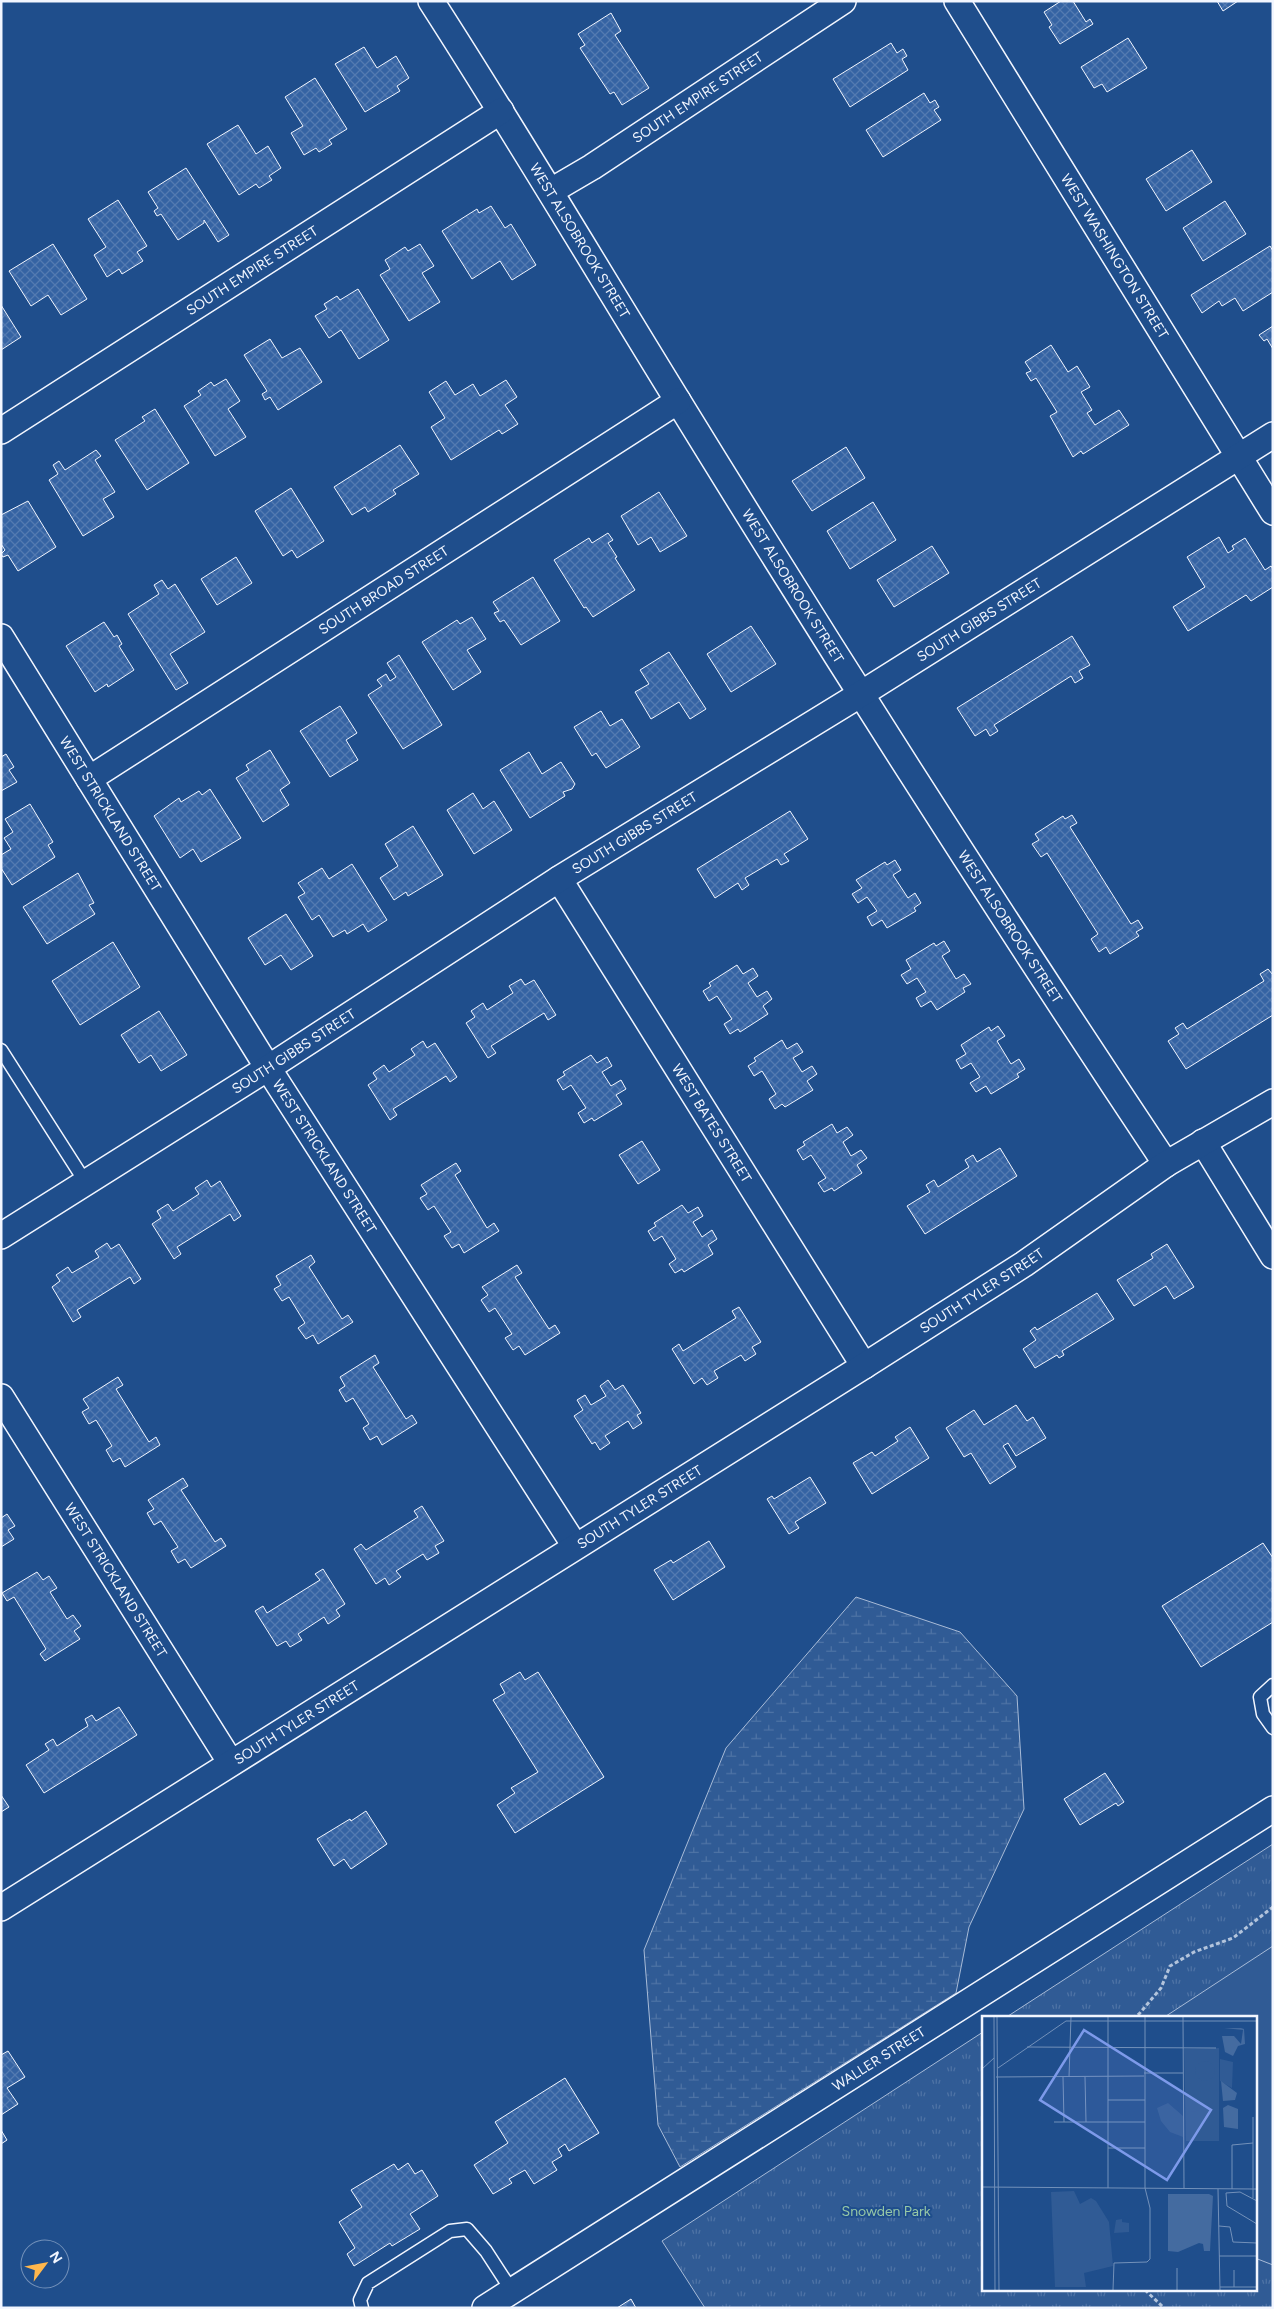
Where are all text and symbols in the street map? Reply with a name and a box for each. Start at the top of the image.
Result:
street label: SOUTH EMPIRE STREET [629,48,766,147]
street label: WEST ALSOBROOK STREET [526,160,634,321]
street label: WEST WASHINGTON STREET [1057,171,1172,342]
street label: SOUTH EMPIRE STREET [183,222,321,319]
street label: WEST ALSOBROOK STREET [738,506,848,666]
street label: SOUTH BROAD STREET [315,542,452,638]
street label: SOUTH GIBBS STREET [914,574,1045,665]
street label: WEST STRICKLAND STREET [56,733,165,895]
street label: SOUTH GIBBS STREET [569,788,701,878]
street label: WEST ALSOBROOK STREET [955,847,1066,1006]
street label: SOUTH GIBBS STREET [228,1005,359,1097]
street label: WEST BATES STREET [668,1061,756,1186]
street label: WEST STRICKLAND STREET [269,1076,380,1237]
street label: SOUTH TYLER STREET [917,1244,1047,1337]
street label: SOUTH TYLER STREET [574,1461,705,1553]
street label: WEST STRICKLAND STREET [61,1499,171,1661]
street label: SOUTH TYLER STREET [231,1677,362,1768]
inset map [982,2016,1256,2292]
street label: WALLER STREET [829,2023,929,2094]
park label: Snowden Park [842,2203,931,2220]
north arrow [20,2239,70,2289]
text: N [46,2248,66,2266]

